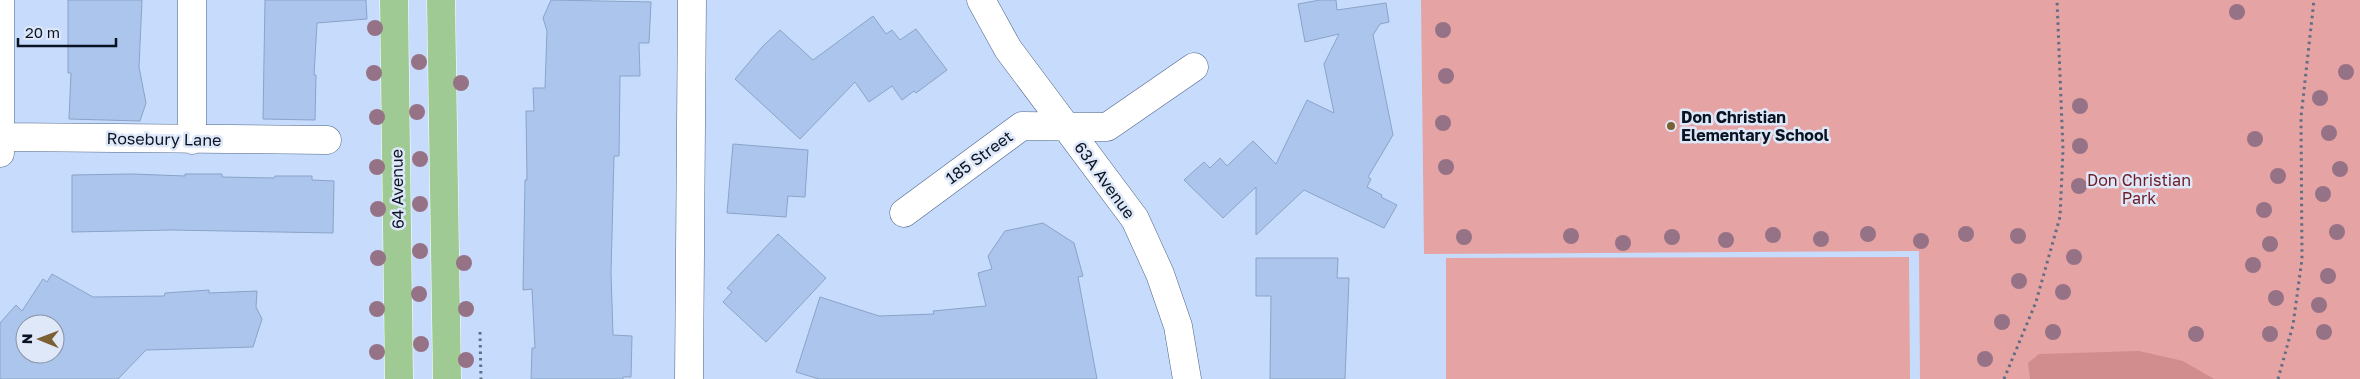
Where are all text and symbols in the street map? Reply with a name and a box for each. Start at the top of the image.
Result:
scale bar [18,15,115,47]
text: 20 m [25,23,60,41]
place label: Don Christian Elementary School [1681,107,1830,145]
marker: Don Christian Elementary School [1665,120,1677,132]
street label: 185 Street [942,126,1016,188]
street label: Rosebury Lane [106,128,222,150]
street label: 63A Avenue [1070,138,1140,222]
street label: 64 Avenue [386,149,408,229]
park label: Don Christian Park [2087,170,2191,208]
north arrow [15,314,65,364]
text: N [18,333,35,344]

